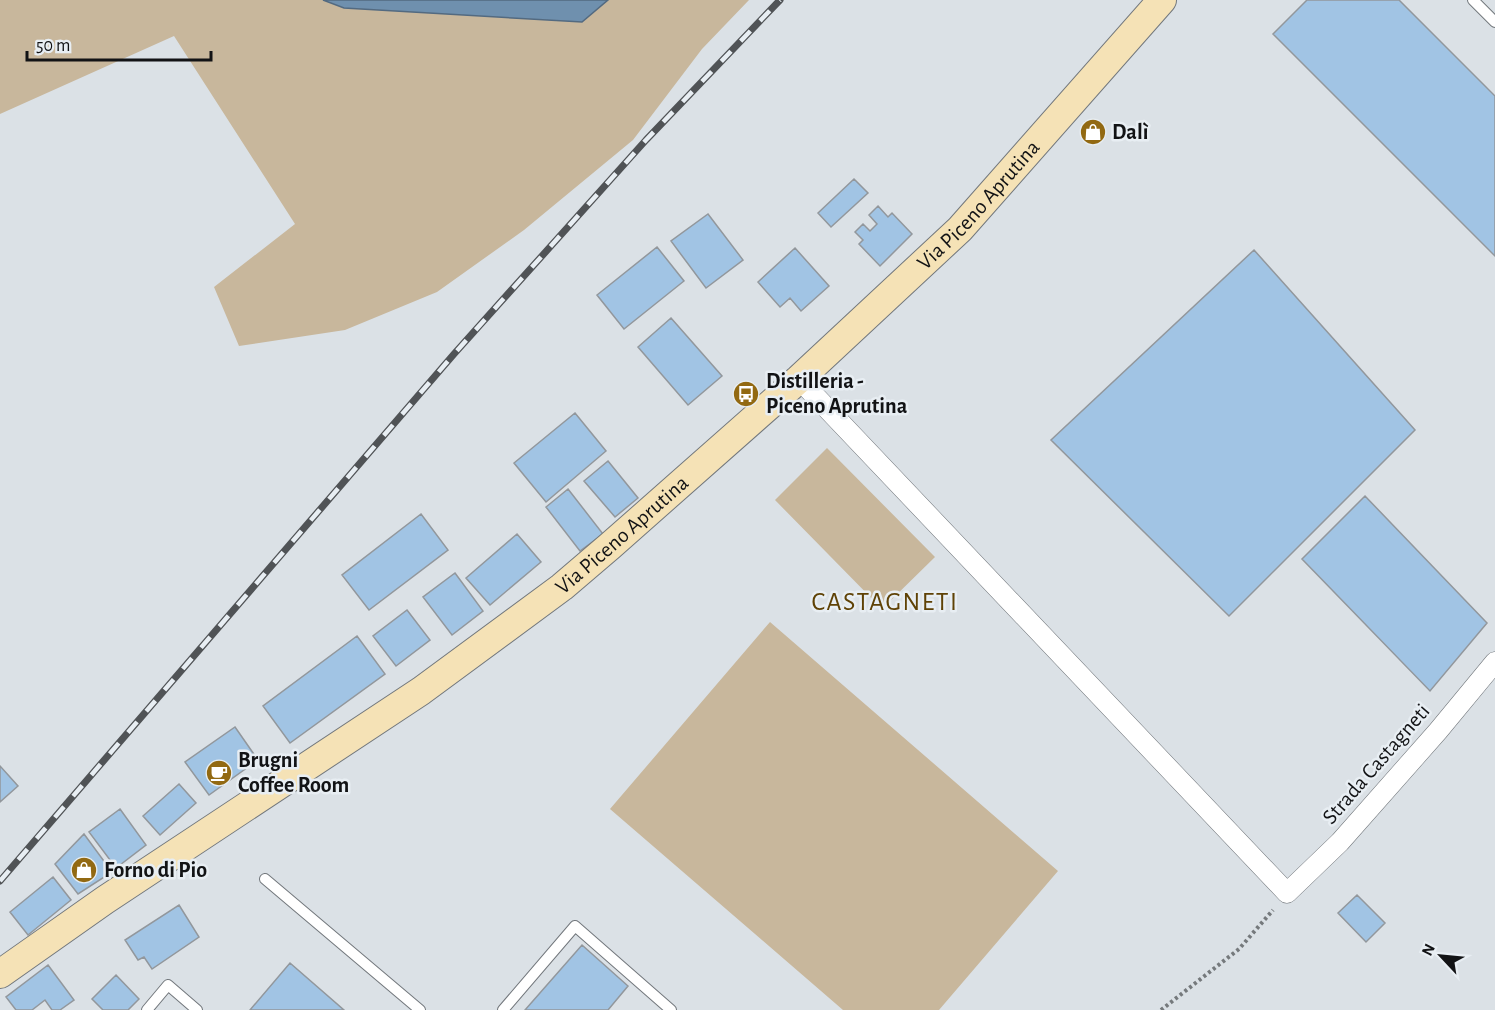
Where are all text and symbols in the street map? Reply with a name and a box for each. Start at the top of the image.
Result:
scale bar [27,24,212,62]
text: 50 m [36,37,70,55]
shop icon: Dalì [1078,117,1108,147]
place label: Dalì [1112,121,1149,143]
street label: Via Piceno Aprutina [913,136,1044,274]
place label: Distilleria - Piceno Aprutina [766,370,908,417]
bus stop icon: Distilleria - Piceno Aprutina [731,379,761,409]
street label: Via Piceno Aprutina [551,471,693,598]
district label: CASTAGNETI [812,589,958,615]
street label: Strada Castagneti [1318,700,1434,828]
place label: Brugni Coffee Room [238,749,349,796]
cafe icon: Brugni Coffee Room [204,758,234,788]
shop icon: Forno di Pio [69,855,99,885]
place label: Forno di Pio [104,859,207,881]
north arrow [1411,926,1471,986]
text: N [1419,941,1438,958]

